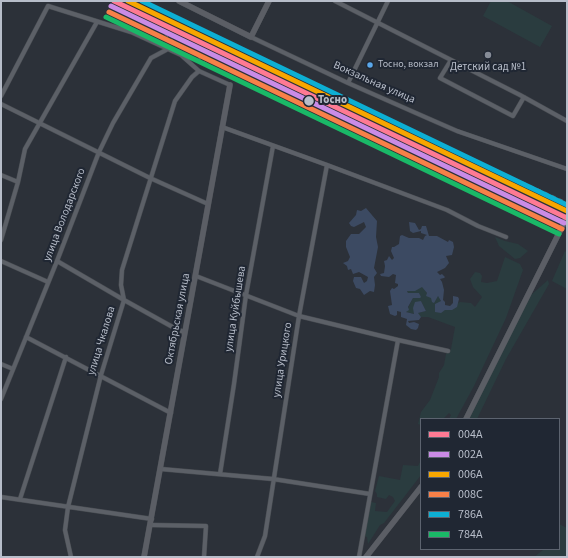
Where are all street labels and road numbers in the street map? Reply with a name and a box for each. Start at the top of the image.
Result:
street label: Вокзальная улица [331,59,417,107]
street label: улица Володарского [41,166,89,264]
street label: улица Куйбышева [223,265,249,353]
street label: Октябрьская улица [163,272,193,366]
street label: улица Чкалова [85,305,119,377]
street label: улица Урицкого [271,321,295,399]

